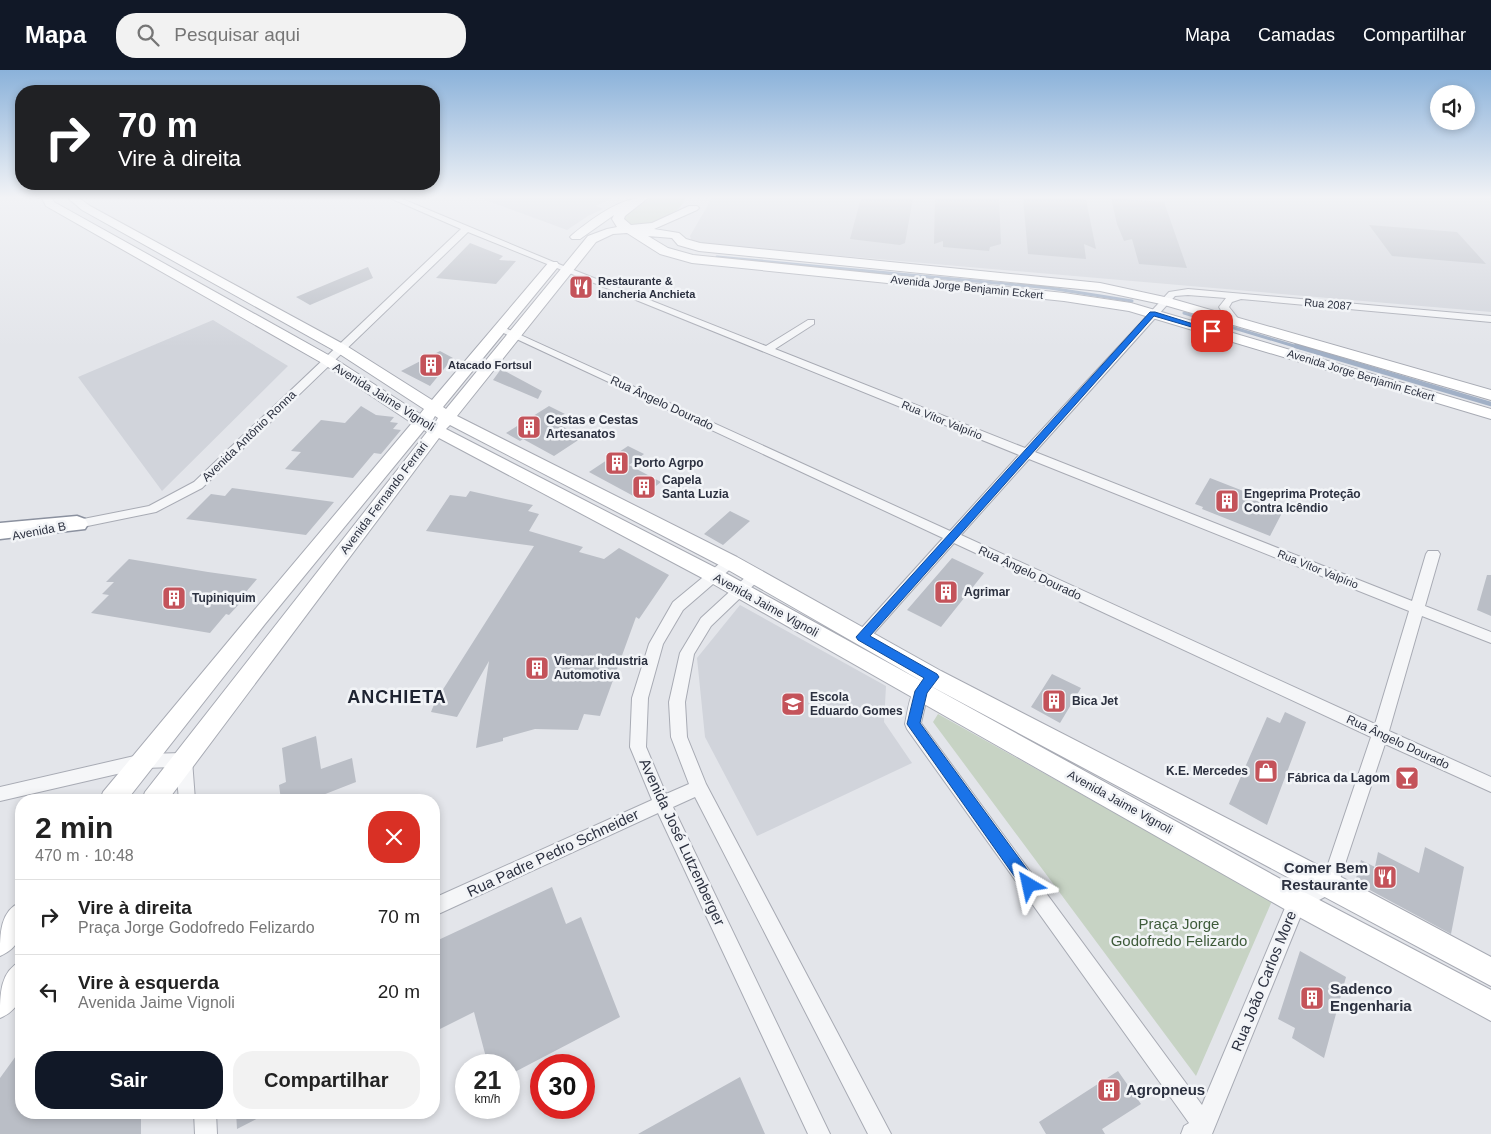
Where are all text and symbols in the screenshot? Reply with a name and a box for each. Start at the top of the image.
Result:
search box [116,13,466,58]
text: Mapa [25,21,86,48]
icon: search [134,21,162,49]
text: Pesquisar aqui [174,24,300,45]
text: Mapa [1185,25,1230,45]
text: Camadas [1258,25,1335,45]
text: Compartilhar [1363,25,1466,45]
map controls [1430,85,1475,130]
button: sound [1430,85,1475,130]
icon: right [35,105,100,170]
text: 70 m [118,105,198,144]
text: Vire à direita [118,146,241,171]
street label: Avenida Jorge Benjamin Eckert [890,273,1044,301]
restaurant icon: Restaurante & lancheria Anchieta [568,274,594,300]
place label: Restaurante & lancheria Anchieta [598,275,696,300]
street label: Rua 2087 [1304,296,1352,312]
pin [1191,310,1233,352]
icon: arrive [1198,317,1226,345]
street label: Avenida Jorge Benjamin Eckert [1286,347,1436,403]
building icon: Atacado Fortsul [418,352,444,378]
place label: Atacado Fortsul [448,359,532,371]
street label: Avenida Jaime Vignoli [330,360,438,434]
street label: Rua Ângelo Dourado [608,372,716,433]
street label: Avenida Antônio Ronna [199,387,299,485]
street label: Rua Vítor Valpírio [900,398,984,442]
place label: Cestas e Cestas Artesanatos [546,413,638,441]
building icon: Cestas e Cestas Artesanatos [516,414,542,440]
street label: Avenida Fernando Ferrari [337,439,431,557]
building icon: Porto Agrpo [604,450,630,476]
place label: Porto Agrpo [634,456,704,470]
place label: Capela Santa Luzia [662,473,729,501]
building icon: Capela Santa Luzia [631,474,657,500]
place label: Engeprima Proteção Contra Icêndio [1244,487,1361,515]
building icon: Engeprima Proteção Contra Icêndio [1214,488,1240,514]
street label: Avenida B [11,519,67,543]
street label: Rua Ângelo Dourado [976,542,1084,603]
street label: Rua Vítor Valpírio [1276,547,1360,591]
street label: Avenida Jaime Vignoli [711,570,821,640]
building icon: Agrimar [933,579,959,605]
building icon: Tupiniquim [161,585,187,611]
place label: Agrimar [964,585,1010,599]
place label: Tupiniquim [192,591,256,605]
place label: Viemar Industria Automotiva [554,654,648,682]
building icon: Viemar Industria Automotiva [524,655,550,681]
district label: ANCHIETA [347,687,447,707]
building icon: Bica Jet [1041,688,1067,714]
place label: Escola Eduardo Gomes [810,690,903,718]
school or university icon: Escola Eduardo Gomes [780,691,806,717]
place label: Bica Jet [1072,694,1118,708]
street label: Rua Ângelo Dourado [1344,711,1452,772]
street label: Avenida José Lutzenberger [636,756,729,928]
shop icon: K.E. Mercedes [1253,758,1279,784]
place label: K.E. Mercedes [1166,764,1248,778]
bar icon: Fábrica da Lagom [1394,765,1420,791]
street label: Avenida Jaime Vignoli [1065,767,1175,837]
place label: Fábrica da Lagom [1287,771,1390,785]
street label: Rua Padre Pedro Schneider [464,805,641,900]
text: 2 min [35,811,113,844]
button: close [368,811,420,863]
text: 470 m · 10:48 [35,847,134,864]
position arrow [1002,858,1054,910]
place label: Comer Bem Restaurante [1281,859,1368,893]
restaurant icon: Comer Bem Restaurante [1372,864,1398,890]
text: Vire à direita [78,897,192,918]
icon: right [35,903,63,931]
text: 70 m [378,906,420,927]
street label: Rua João Carlos More [1228,908,1300,1054]
park label: Praça Jorge Godofredo Felizardo [1111,915,1247,949]
text: Praça Jorge Godofredo Felizardo [78,919,315,936]
text: Vire à esquerda [78,972,219,993]
icon: left [35,978,63,1006]
place label: Sadenco Engenharia [1330,980,1412,1014]
text: 20 m [378,981,420,1002]
building icon: Sadenco Engenharia [1299,985,1325,1011]
text: Avenida Jaime Vignoli [78,994,235,1011]
button: Sair [35,1051,223,1109]
button: Compartilhar [233,1051,420,1109]
speed limit sign: 30 [530,1054,595,1119]
text: 21 [474,1066,501,1094]
building icon: Agropneus [1096,1077,1122,1103]
place label: Agropneus [1126,1081,1205,1098]
text: km/h [474,1092,501,1106]

